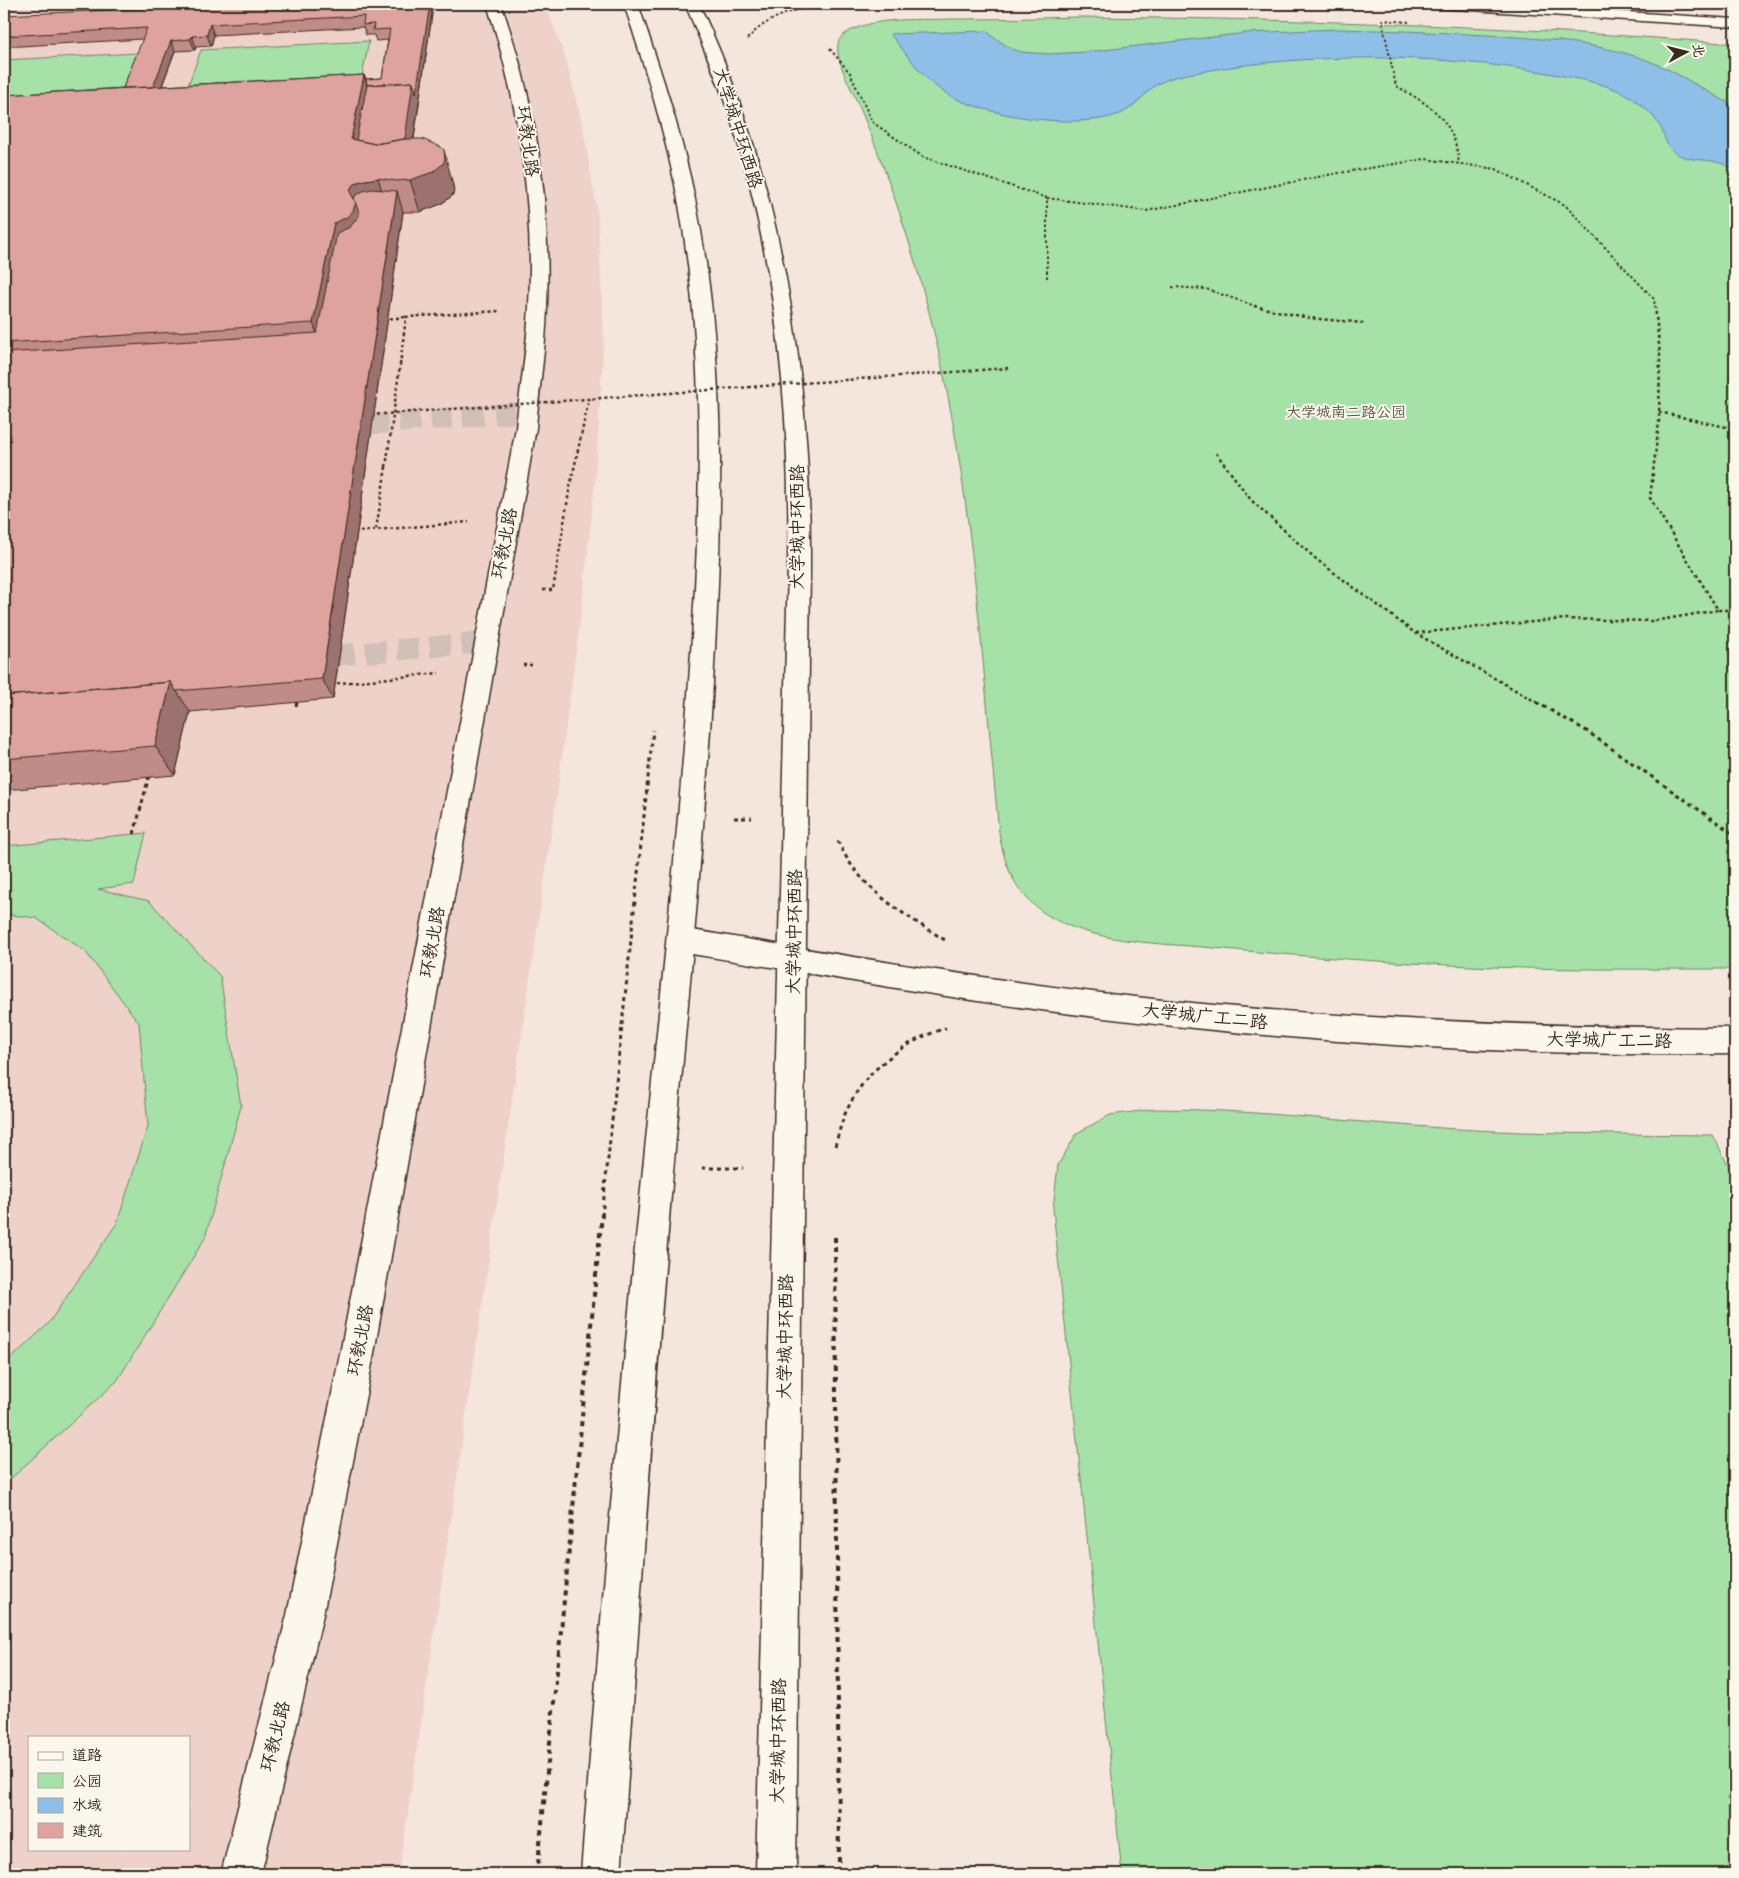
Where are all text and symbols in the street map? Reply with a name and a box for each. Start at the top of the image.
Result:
north arrow [1662,28,1712,78]
text: 北 [1689,42,1708,58]
street label: 大学城中环西路 [709,65,767,191]
street label: 环教北路 [512,104,544,178]
park label: 大学城南二路公园 [1286,403,1406,422]
street label: 大学城中环西路 [786,464,808,590]
street label: 环教北路 [486,506,522,580]
street label: 大学城中环西路 [782,869,806,995]
street label: 环教北路 [415,905,449,979]
street label: 大学城广工二路 [1141,998,1269,1034]
street label: 大学城广工二路 [1546,1028,1672,1052]
street label: 大学城中环西路 [773,1274,797,1400]
street label: 环教北路 [342,1303,378,1377]
street label: 大学城中环西路 [766,1678,790,1804]
street label: 环教北路 [256,1698,294,1774]
legend [28,1736,190,1850]
text: 道路 [72,1746,102,1765]
text: 公园 [72,1772,102,1791]
text: 水域 [72,1796,102,1815]
text: 建筑 [72,1822,102,1841]

